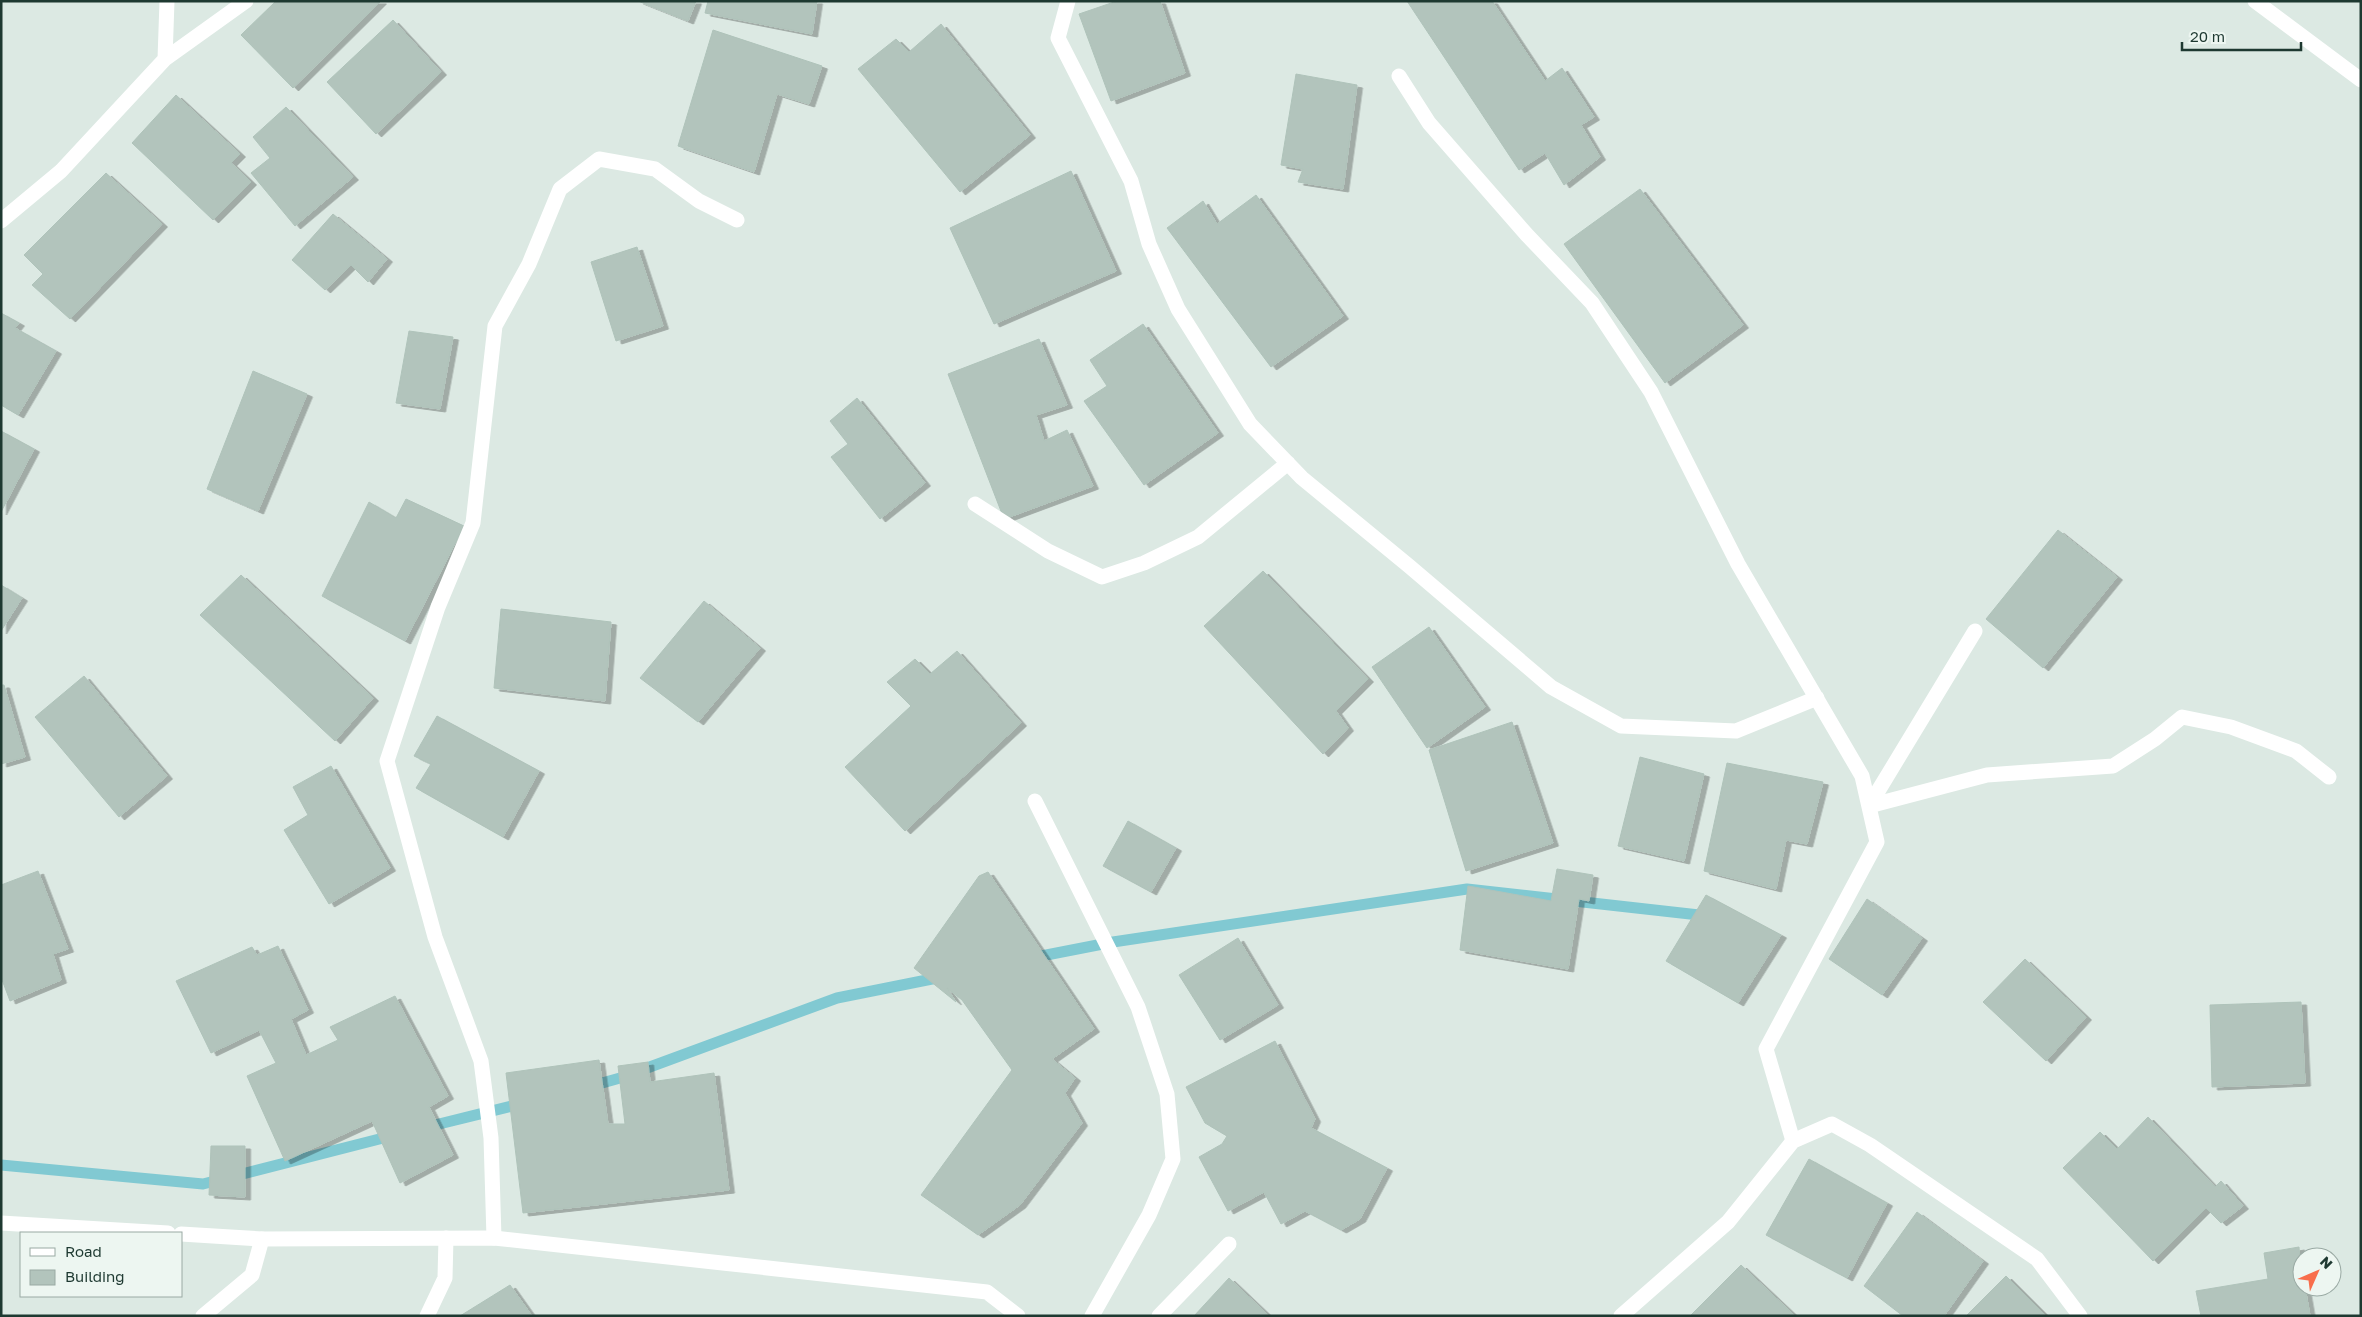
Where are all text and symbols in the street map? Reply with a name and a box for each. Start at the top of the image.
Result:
scale bar [2182,20,2301,52]
text: 20 m [2190,27,2225,45]
legend [20,1232,182,1297]
text: Road [65,1242,102,1260]
north arrow [2292,1247,2342,1297]
text: N [2317,1253,2336,1272]
text: Building [65,1267,125,1285]

